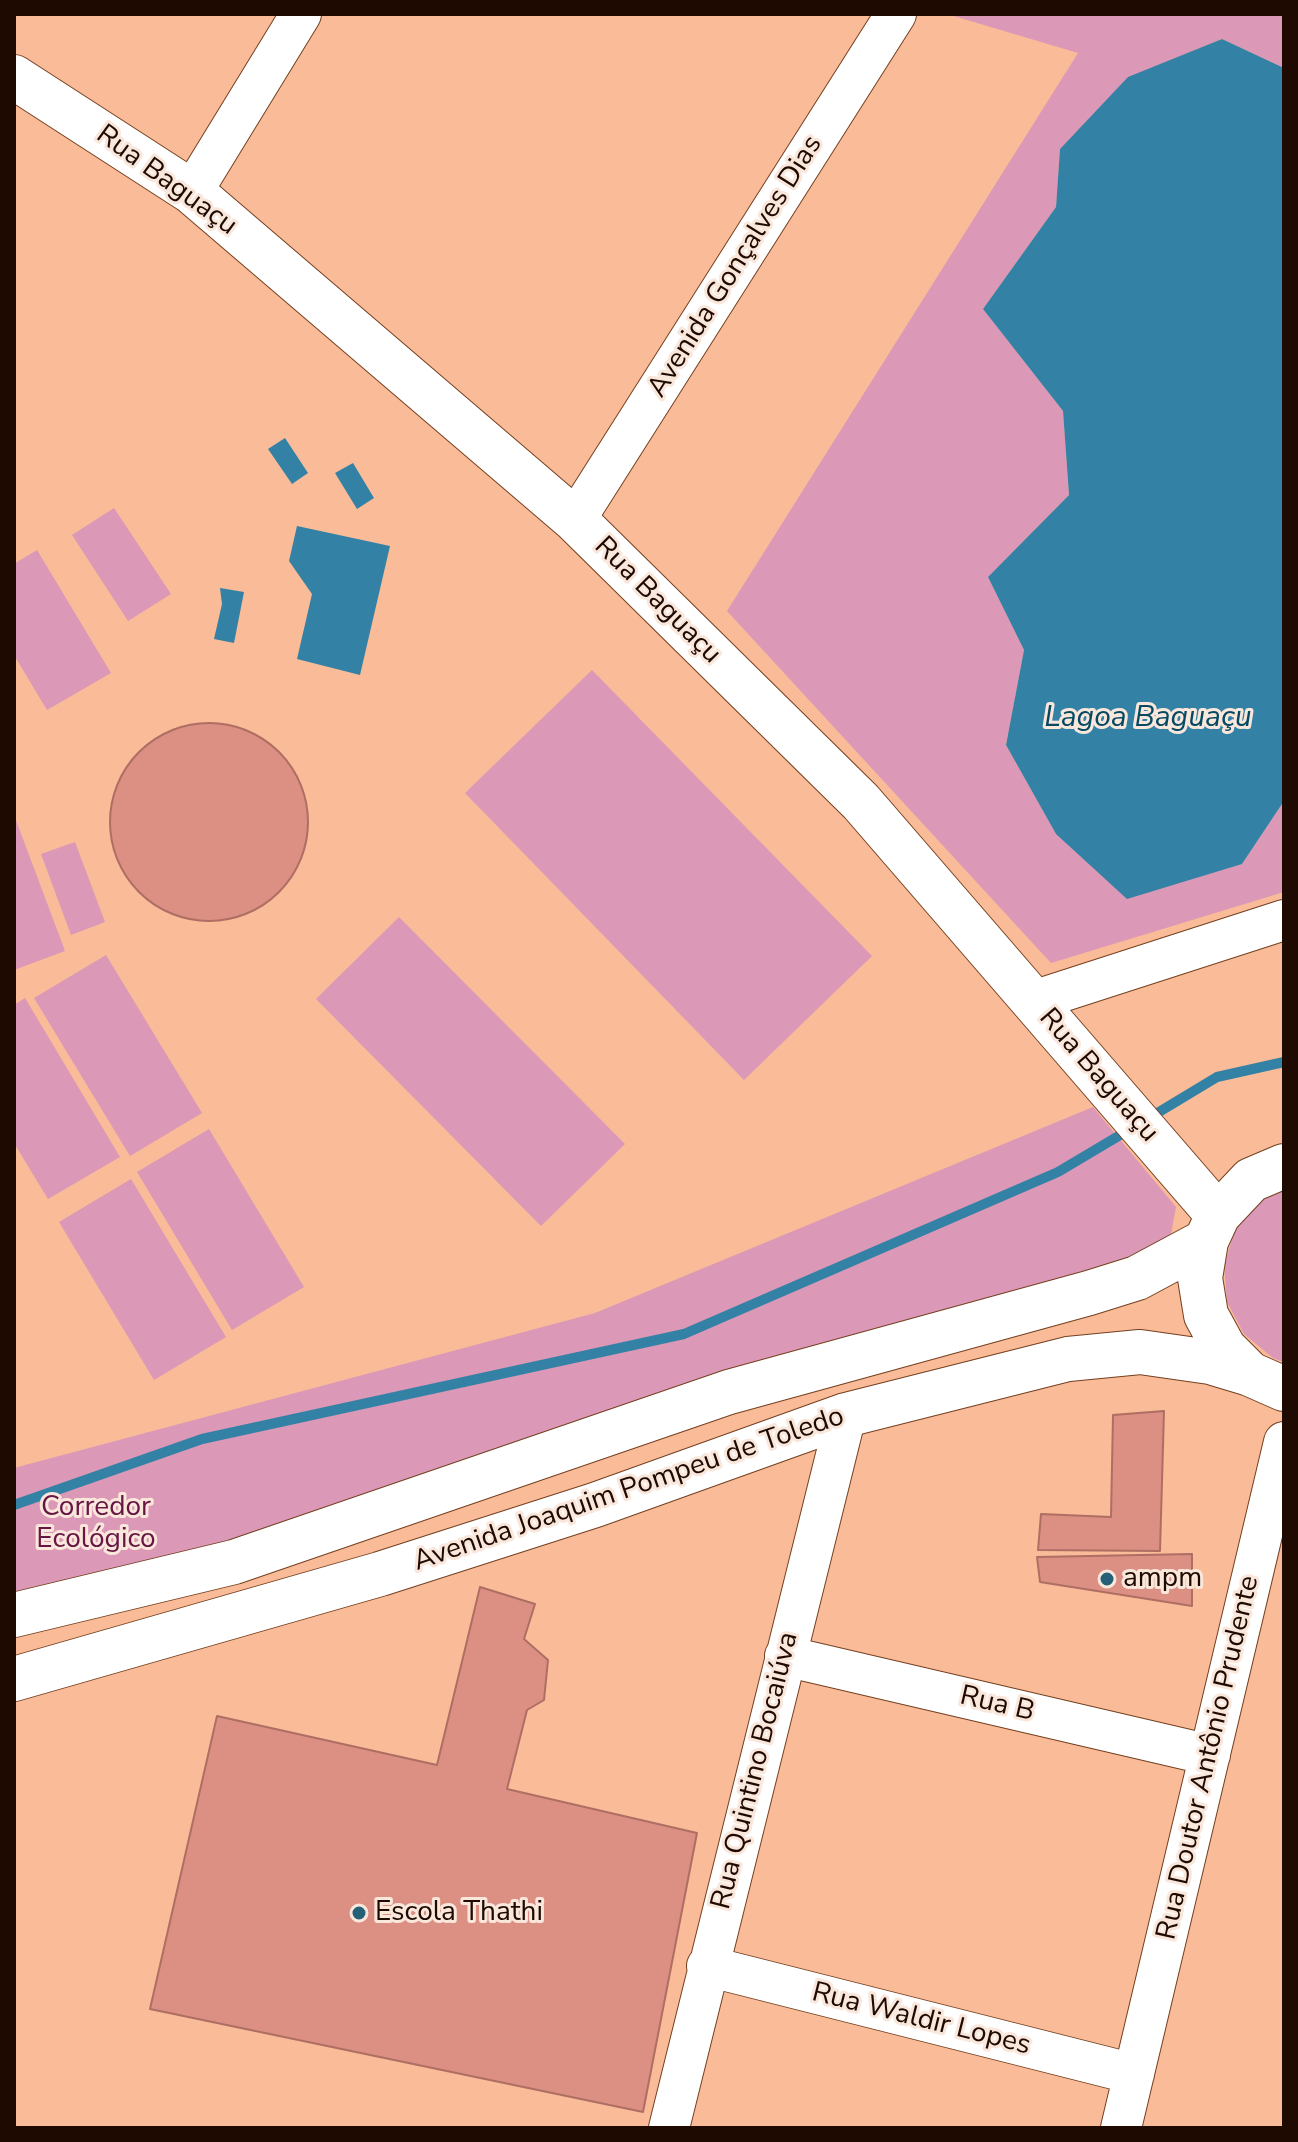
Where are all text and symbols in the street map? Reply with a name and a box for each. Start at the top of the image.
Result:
street label: Rua Baguaçu [89,119,243,243]
street label: Avenida Gonçalves Dias [642,130,830,404]
street label: Rua Baguaçu [586,530,728,672]
water label: Lagoa Baguaçu [1044,701,1252,737]
street label: Rua Baguaçu [1031,1002,1165,1150]
street label: Avenida Joaquim Pompeu de Toledo [409,1400,849,1580]
park label: Corredor Ecológico [36,1491,156,1557]
place label: ampm [1123,1562,1202,1596]
marker: ampm [1098,1570,1116,1588]
street label: Rua Doutor Antônio Prudente [1151,1573,1267,1943]
street label: Rua Quintino Bocaiúva [705,1629,807,1913]
street label: Rua B [956,1680,1038,1730]
place label: Escola Thathi [375,1896,543,1930]
marker: Escola Thathi [350,1904,368,1922]
street label: Rua Waldir Lopes [808,1977,1034,2063]

